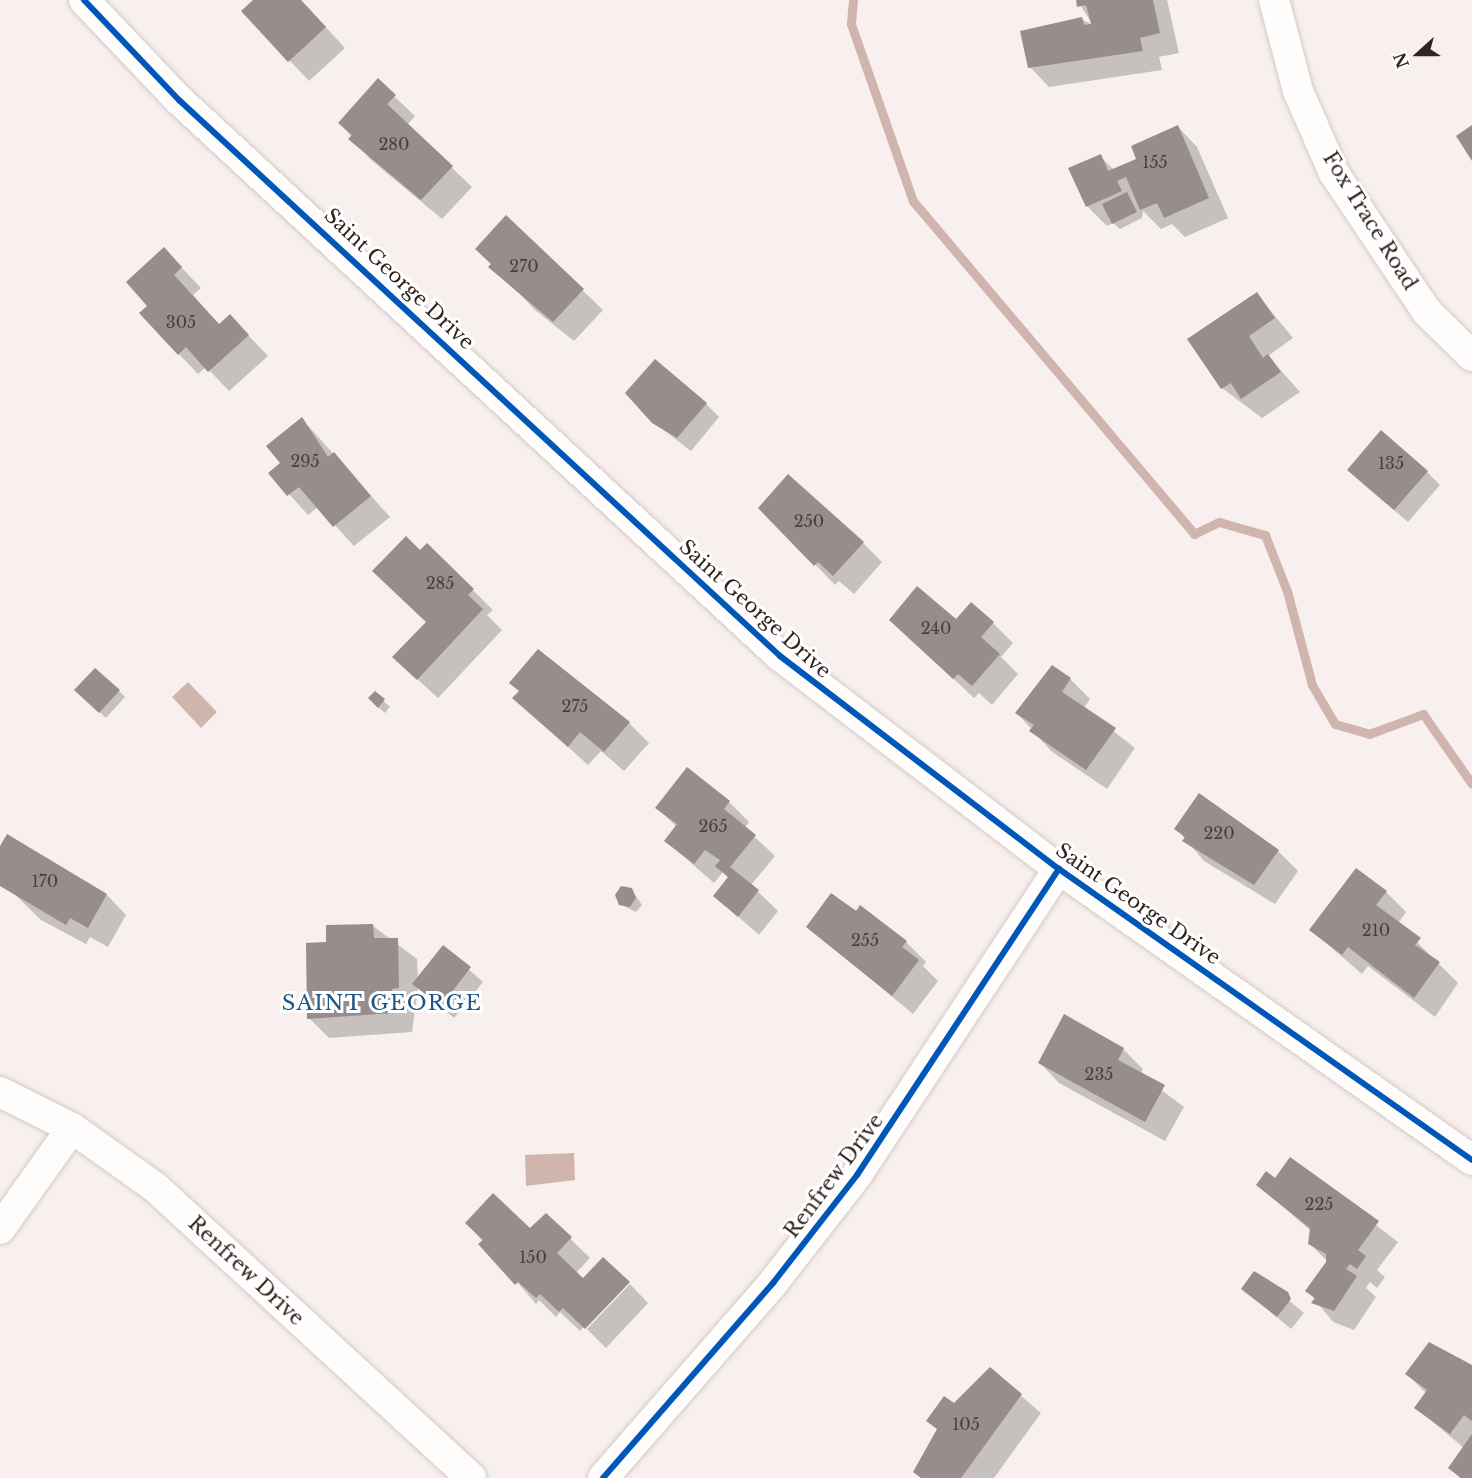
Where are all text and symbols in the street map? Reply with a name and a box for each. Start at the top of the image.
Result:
north arrow [1388,24,1448,84]
text: N [1389,50,1413,71]
house number: 280 [379,134,409,154]
street label: Fox Trace Road [1318,147,1422,295]
house number: 155 [1142,152,1168,172]
street label: Saint George Drive [319,204,479,354]
house number: 270 [509,256,539,276]
house number: 305 [166,312,196,332]
house number: 295 [290,451,320,471]
house number: 135 [1378,453,1404,473]
house number: 250 [794,511,824,531]
street label: Saint George Drive [674,535,836,683]
house number: 285 [426,573,454,593]
house number: 240 [921,618,951,638]
house number: 275 [562,696,588,716]
house number: 265 [698,816,728,836]
house number: 220 [1203,823,1235,843]
street label: Saint George Drive [1051,838,1225,970]
house number: 170 [32,871,58,891]
house number: 210 [1362,920,1390,940]
house number: 255 [851,930,879,950]
district label: SAINT GEORGE [282,990,482,1016]
house number: 235 [1085,1064,1113,1084]
street label: Renfrew Drive [779,1109,889,1243]
house number: 225 [1305,1194,1333,1214]
street label: Renfrew Drive [183,1211,309,1331]
house number: 150 [519,1247,547,1267]
house number: 105 [952,1414,980,1434]

